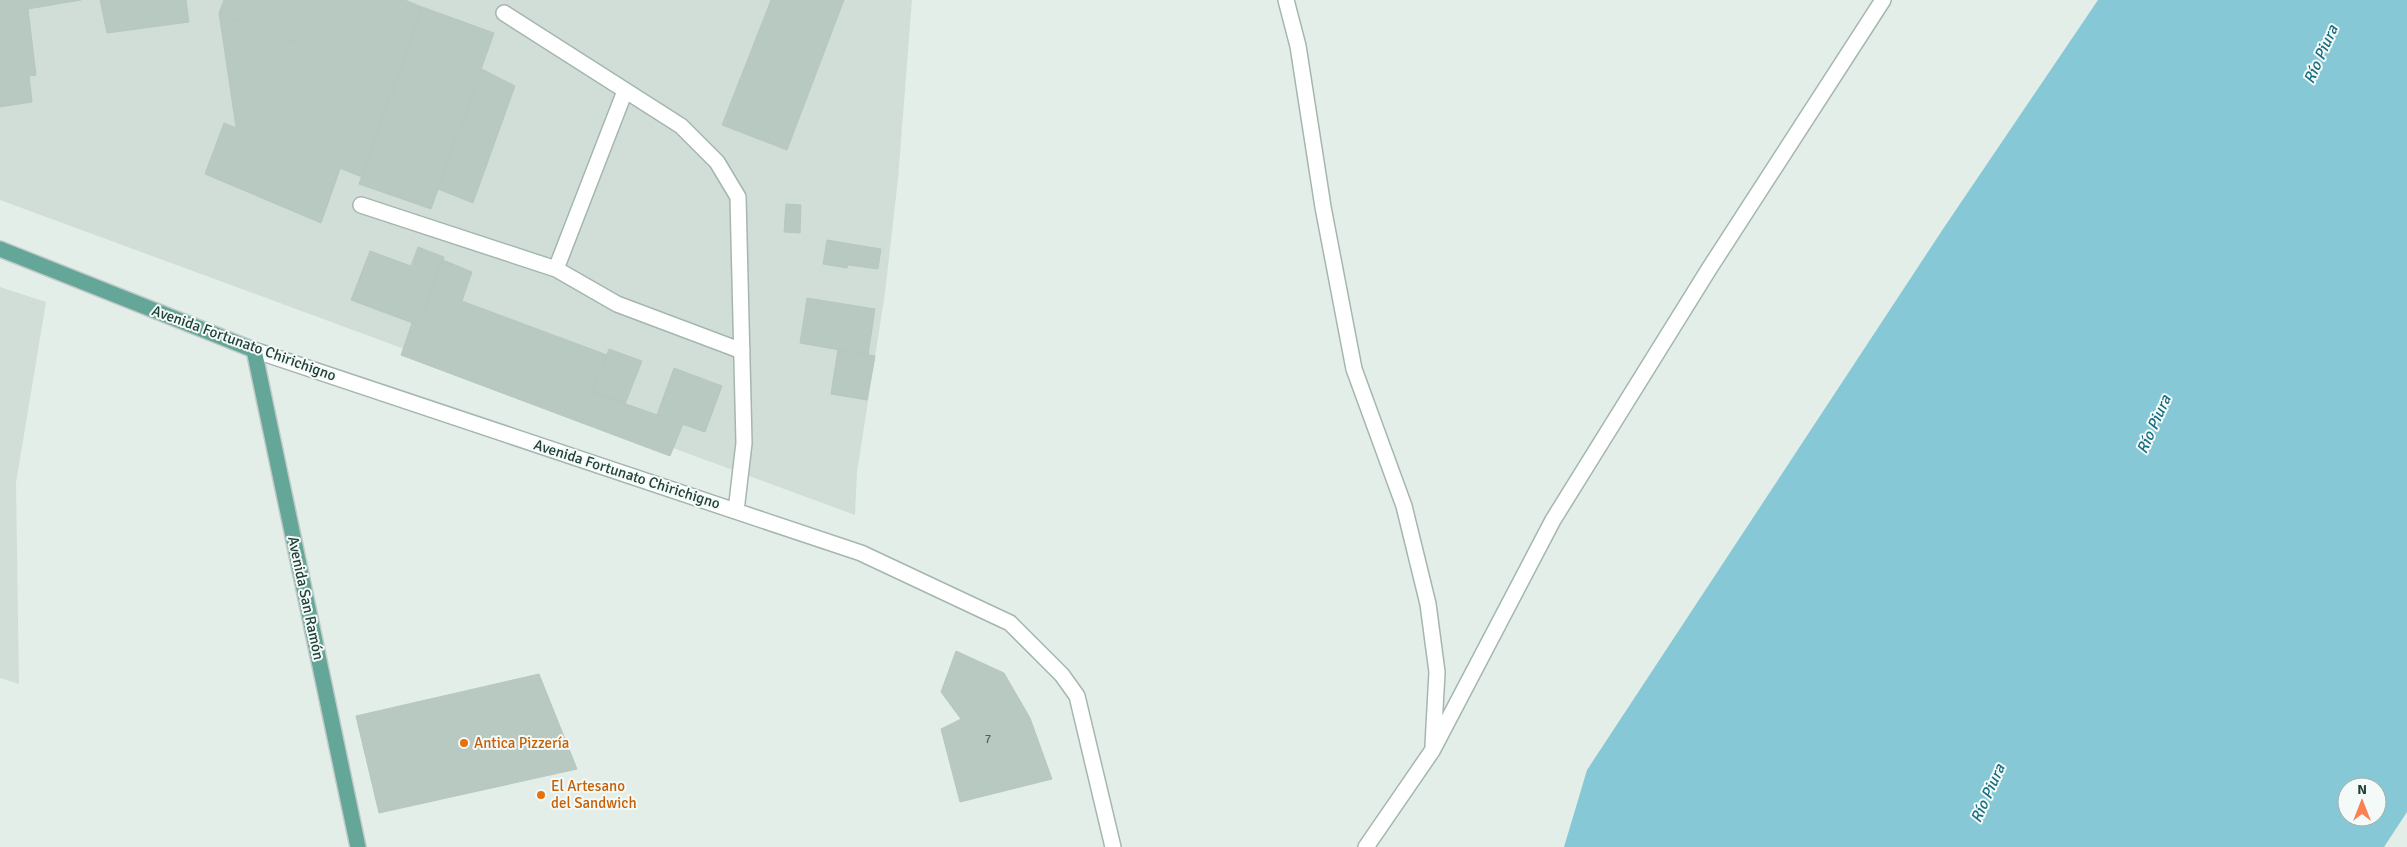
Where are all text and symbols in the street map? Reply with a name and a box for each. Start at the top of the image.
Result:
water label: Río Piura [2299,21,2343,87]
street label: Avenida Fortunato Chirichigno [149,301,339,385]
water label: Río Piura [2132,391,2176,457]
street label: Avenida Fortunato Chirichigno [532,435,723,513]
street label: Avenida San Ramón [284,534,328,662]
house number: 7 [985,732,991,747]
place label: Antica Pizzería [474,734,569,752]
marker: Antica Pizzería [458,737,470,749]
water label: Río Piura [1966,760,2010,826]
place label: El Artesano del Sandwich [551,777,637,812]
north arrow [2337,777,2387,827]
text: N [2357,781,2367,798]
marker: El Artesano del Sandwich [535,789,547,801]

